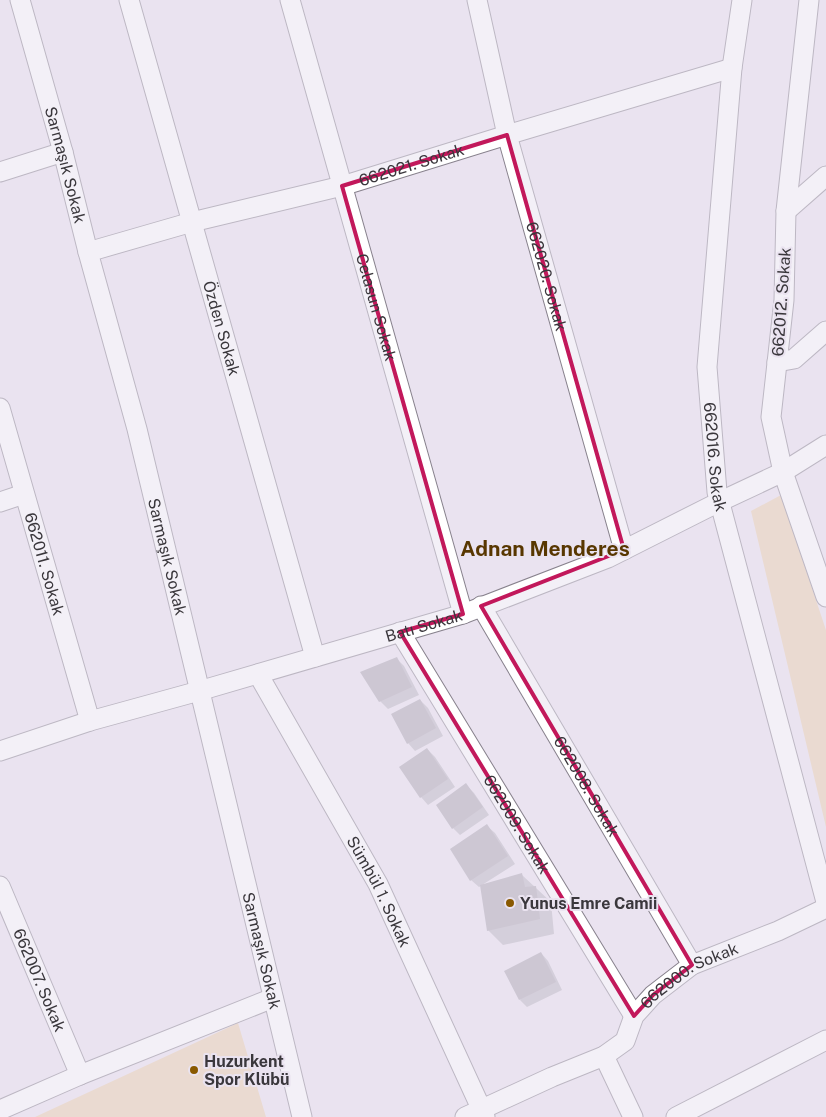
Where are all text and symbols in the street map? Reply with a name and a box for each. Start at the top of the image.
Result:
street label: Sarmaşık Sokak [41,104,89,225]
street label: 662021. Sokak [357,140,466,190]
street label: 662020. Sokak [522,220,571,333]
street label: 662012. Sokak [768,247,795,357]
street label: Celasun Sokak [352,251,400,363]
street label: Özden Sokak [199,278,244,378]
street label: 662016. Sokak [700,402,731,513]
street label: Sarmaşık Sokak [144,496,190,617]
street label: 662011. Sokak [21,510,68,617]
district label: Adnan Menderes [460,536,630,561]
street label: Batı Sokak [383,606,465,646]
street label: 662008. Sokak [550,733,623,840]
street label: 662009. Sokak [479,771,554,877]
street label: Sümbül 1. Sokak [343,833,415,950]
street label: Sarmaşık Sokak [238,890,285,1011]
place label: Yunus Emre Camii [520,894,657,913]
marker: Yunus Emre Camii [504,897,516,909]
street label: 662007. Sokak [9,926,70,1035]
street label: 662000. Sokak [636,939,741,1013]
place label: Huzurkent Spor Klübü [204,1052,290,1089]
marker: Huzurkent Spor Klübü [188,1064,200,1076]

